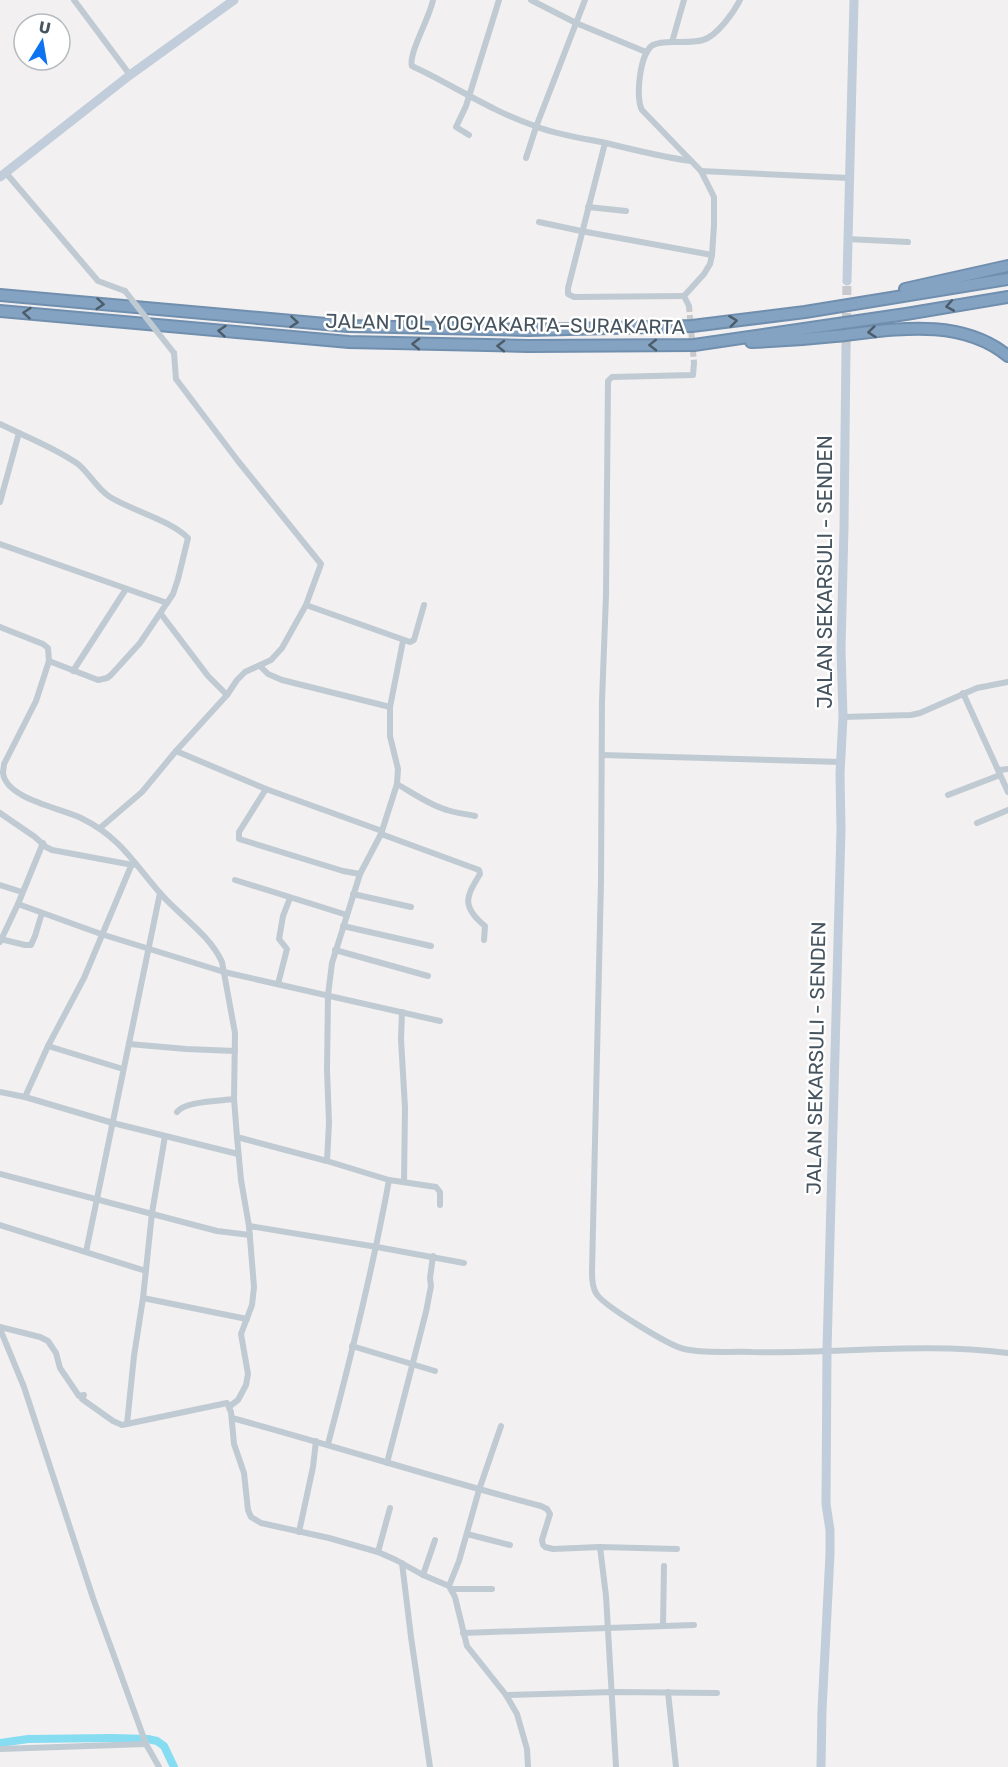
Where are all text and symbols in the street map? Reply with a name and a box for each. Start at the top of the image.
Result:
north arrow [12,12,72,72]
text: U [37,17,52,38]
one-way arrow [96,297,105,310]
one-way arrow [946,300,955,312]
one-way arrow [23,307,32,320]
street label: JALAN TOL YOGYAKARTA–SURAKARTA [325,309,685,339]
one-way arrow [290,315,299,328]
one-way arrow [728,316,738,328]
one-way arrow [217,325,226,338]
one-way arrow [868,325,877,338]
one-way arrow [412,337,421,350]
one-way arrow [497,339,506,352]
one-way arrow [649,339,658,351]
street label: JALAN SEKARSULI - SENDEN [813,435,837,709]
street label: JALAN SEKARSULI - SENDEN [802,921,830,1195]

